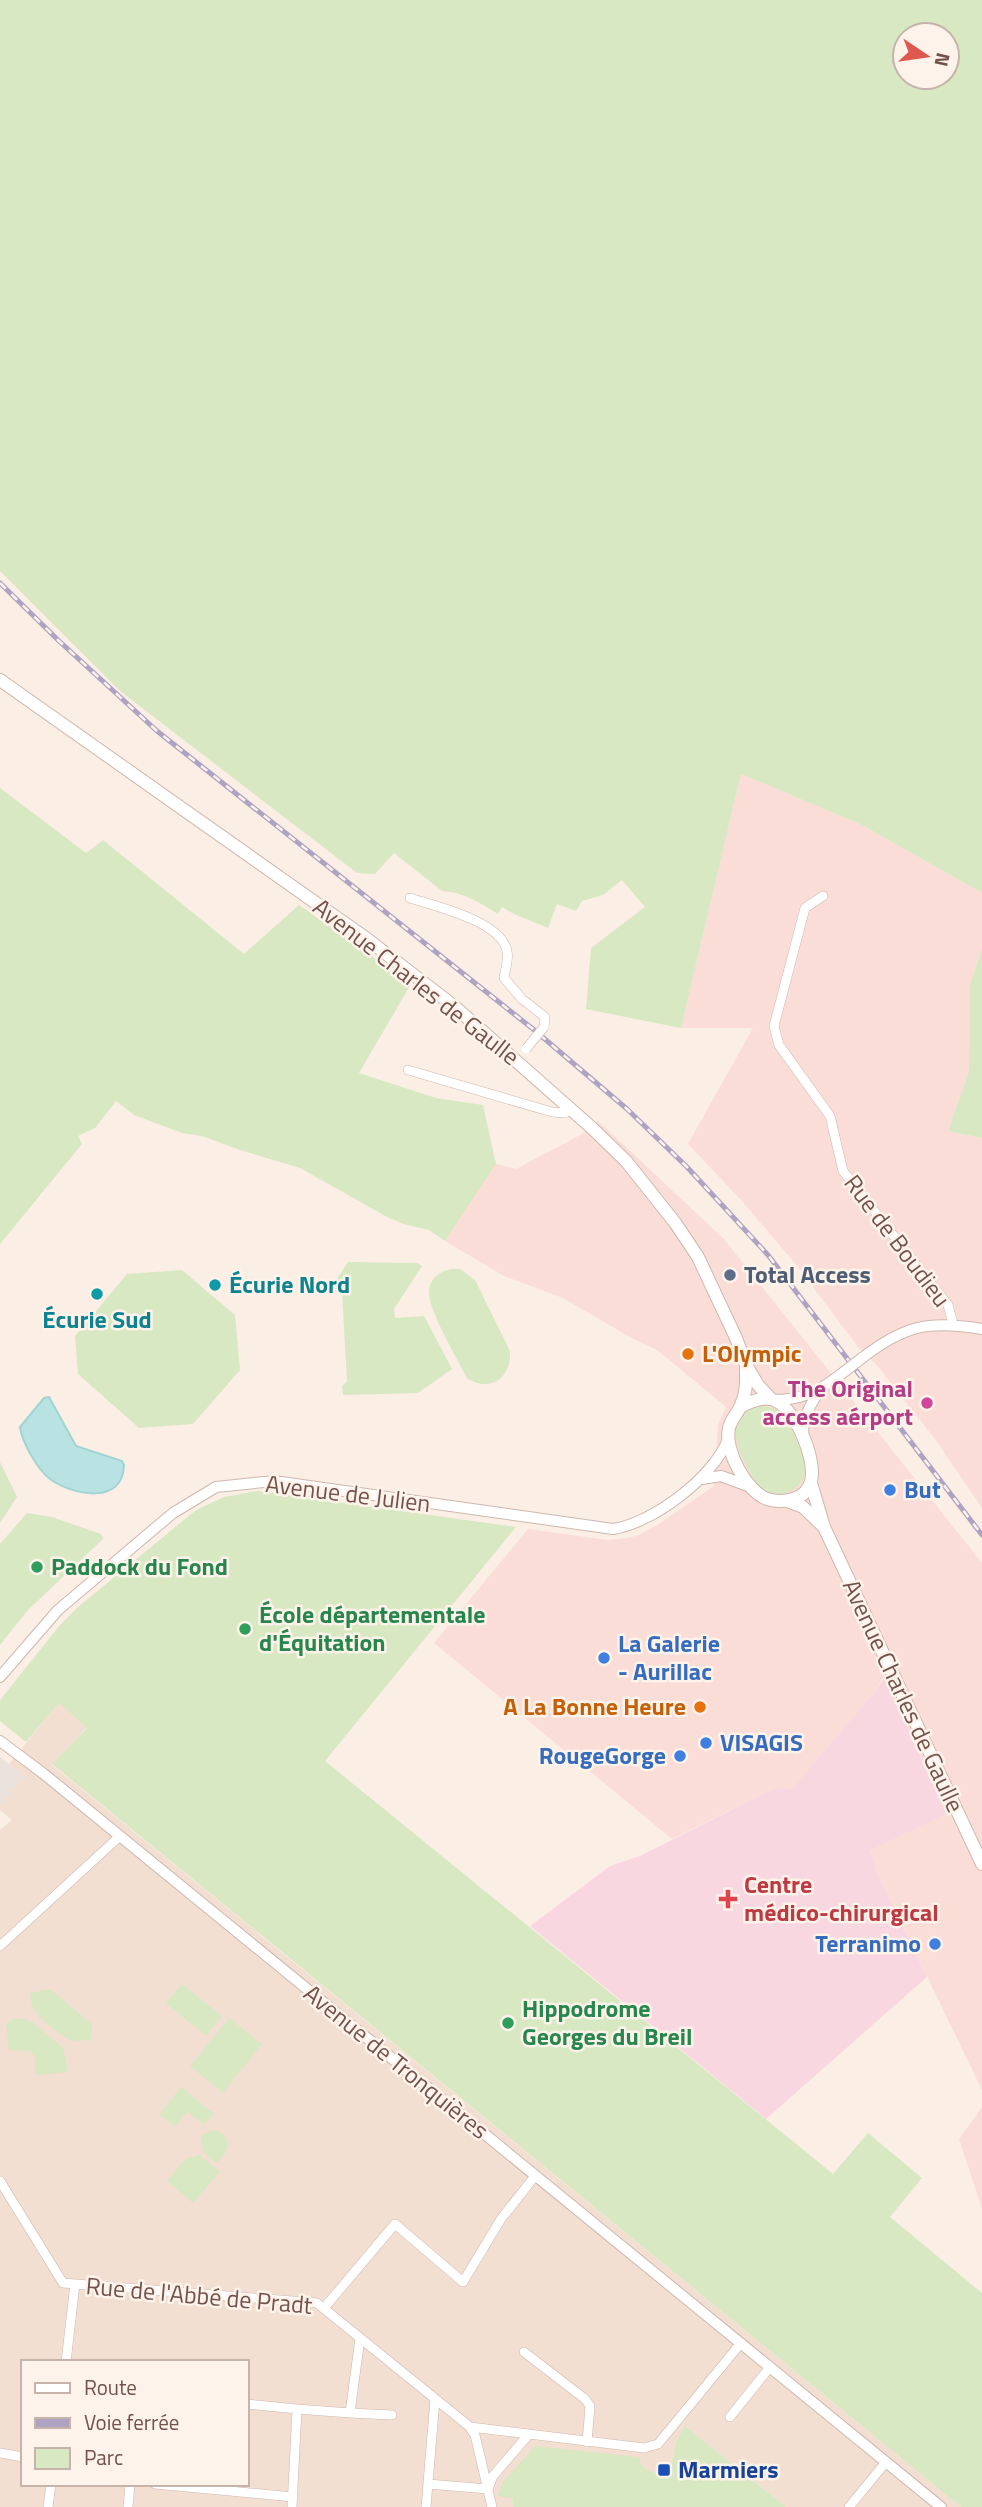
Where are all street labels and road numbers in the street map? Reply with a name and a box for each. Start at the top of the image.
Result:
street label: Avenue Charles de Gaulle [306,889,528,1073]
street label: Rue de Boudieu [836,1166,960,1314]
street label: Avenue de Julien [264,1465,433,1521]
street label: Avenue Charles de Gaulle [834,1573,974,1818]
street label: Avenue de Tronquières [296,1975,497,2147]
street label: Rue de l'Abbé de Pradt [84,2267,314,2323]

